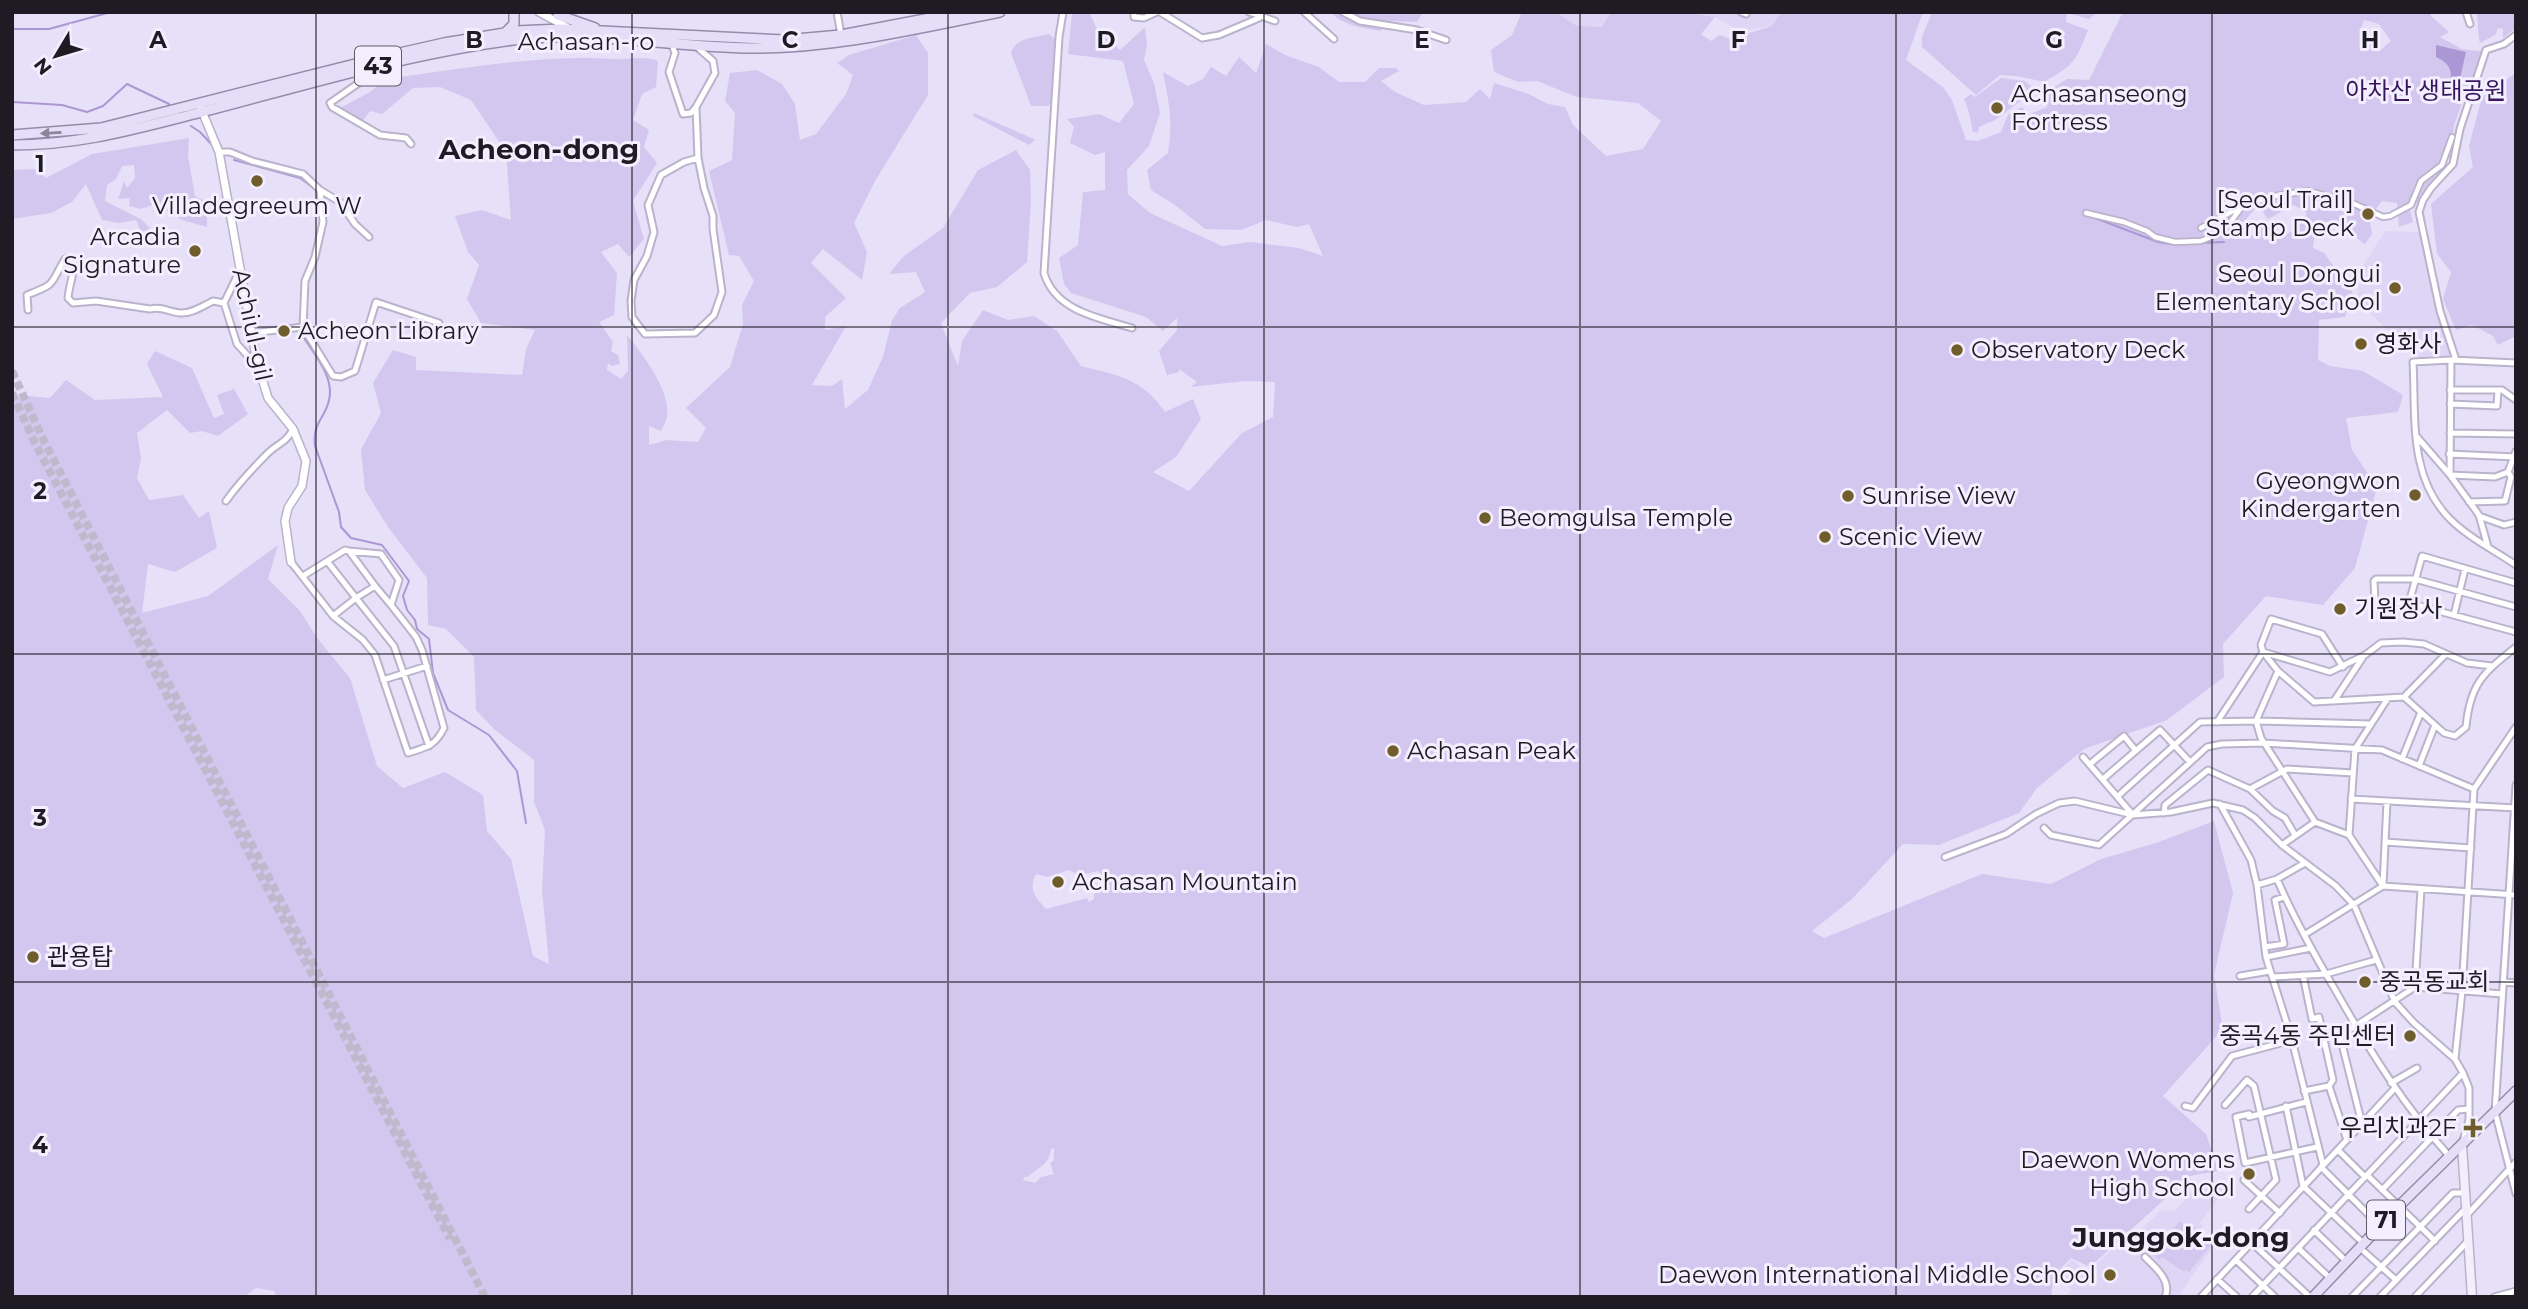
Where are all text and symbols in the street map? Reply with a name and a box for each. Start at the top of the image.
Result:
north arrow [21,21,91,91]
text: A [148,26,167,54]
text: B [465,26,483,54]
text: C [782,26,799,54]
text: D [1097,26,1116,54]
text: E [1414,26,1430,54]
text: F [1731,26,1746,54]
text: G [2045,26,2063,54]
text: H [2361,26,2379,54]
street label: Achasan-ro [518,27,654,56]
road number: 43 [355,46,401,86]
text: N [29,53,57,79]
park label: 아차산 생태공원 [2346,76,2506,105]
place label: Achasanseong Fortress [2011,79,2188,136]
marker: Achasanseong Fortress [1989,100,2005,116]
one-way arrow [40,128,62,139]
district label: Acheon-dong [438,132,639,166]
text: 1 [35,150,45,178]
marker: Villadegreeum W [249,173,265,189]
place label: [Seoul Trail] Stamp Deck [2206,185,2355,242]
place label: Villadegreeum W [152,191,362,220]
marker: [Seoul Trail] Stamp Deck [2360,206,2376,222]
place label: Arcadia Signature [63,222,181,279]
marker: Arcadia Signature [187,243,203,259]
place label: Seoul Dongui Elementary School [2155,259,2381,316]
street label: Achiul-gil [226,266,279,384]
marker: Seoul Dongui Elementary School [2387,280,2403,296]
place label: Acheon Library [298,316,479,345]
marker: Acheon Library [276,323,292,339]
place label: 영화사 [2375,329,2441,358]
place label: Observatory Deck [1971,335,2186,364]
marker: 영화사 [2353,336,2369,352]
marker: Observatory Deck [1949,342,1965,358]
place label: Gyeongwon Kindergarten [2241,466,2401,523]
text: 2 [33,477,47,505]
place label: Sunrise View [1862,481,2016,510]
marker: Gyeongwon Kindergarten [2407,487,2423,503]
marker: Sunrise View [1840,488,1856,504]
place label: Beomgulsa Temple [1499,503,1733,532]
marker: Beomgulsa Temple [1477,510,1493,526]
place label: Scenic View [1839,522,1982,551]
marker: Scenic View [1817,529,1833,545]
place label: 기원정사 [2354,594,2442,623]
marker: 기원정사 [2332,601,2348,617]
place label: Achasan Peak [1407,736,1576,765]
marker: Achasan Peak [1385,743,1401,759]
text: 3 [32,804,47,832]
place label: Achasan Mountain [1072,867,1298,896]
marker: Achasan Mountain [1050,874,1066,890]
place label: 관용탑 [47,942,113,971]
marker: 관용탑 [25,949,41,965]
place label: 중곡동교회 [2379,967,2489,996]
marker: 중곡동교회 [2357,974,2373,990]
place label: 중곡4동 주민센터 [2219,1021,2396,1050]
marker: 중곡4동 주민센터 [2402,1028,2418,1044]
place label: 우리치과2F [2340,1113,2457,1142]
marker: 우리치과2F [2463,1118,2483,1138]
text: 4 [32,1131,48,1159]
place label: Daewon Womens High School [2020,1145,2235,1202]
marker: Daewon Womens High School [2241,1166,2257,1182]
road number: 71 [2367,1200,2405,1240]
district label: Junggok-dong [2072,1220,2289,1254]
place label: Daewon International Middle School [1658,1260,2096,1289]
marker: Daewon International Middle School [2102,1267,2118,1283]

